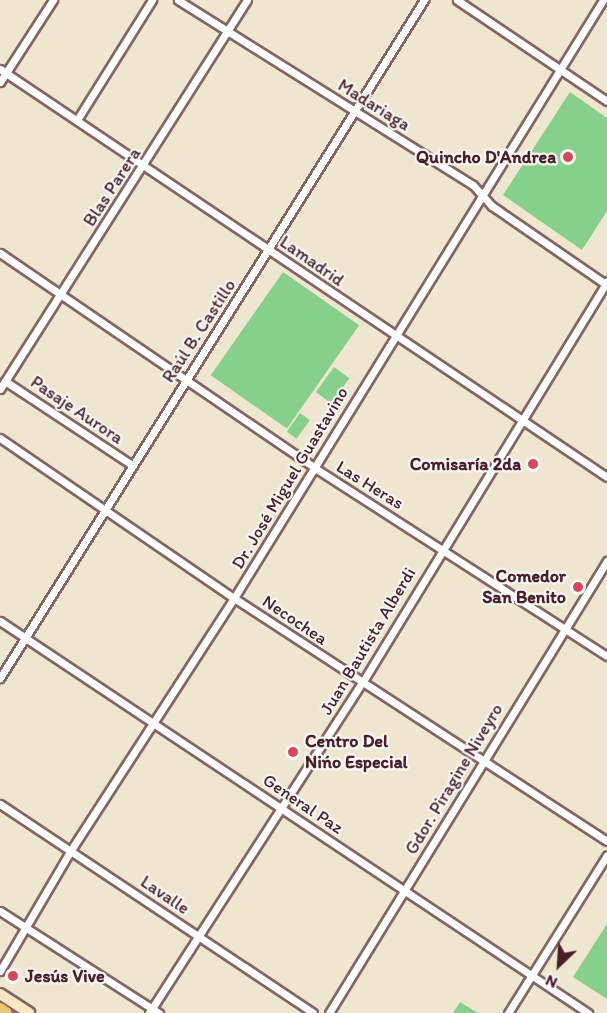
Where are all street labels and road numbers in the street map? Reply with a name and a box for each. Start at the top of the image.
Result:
street label: Madariaga [334,74,414,136]
street label: Blas Parera [79,144,145,230]
street label: Lamadrid [276,231,348,291]
street label: Raúl B. Castillo [158,275,240,387]
street label: Pasaje Aurora [27,371,127,449]
street label: Dr. José Miguel Guastavino [227,383,353,573]
street label: Las Heras [332,456,408,514]
street label: Juan Bautista Alberdi [315,563,421,719]
street label: Necochea [258,590,332,650]
street label: Gdor. Piragine Niveyro [400,699,508,859]
street label: General Paz [259,769,347,839]
street label: Lavalle [136,871,194,919]

